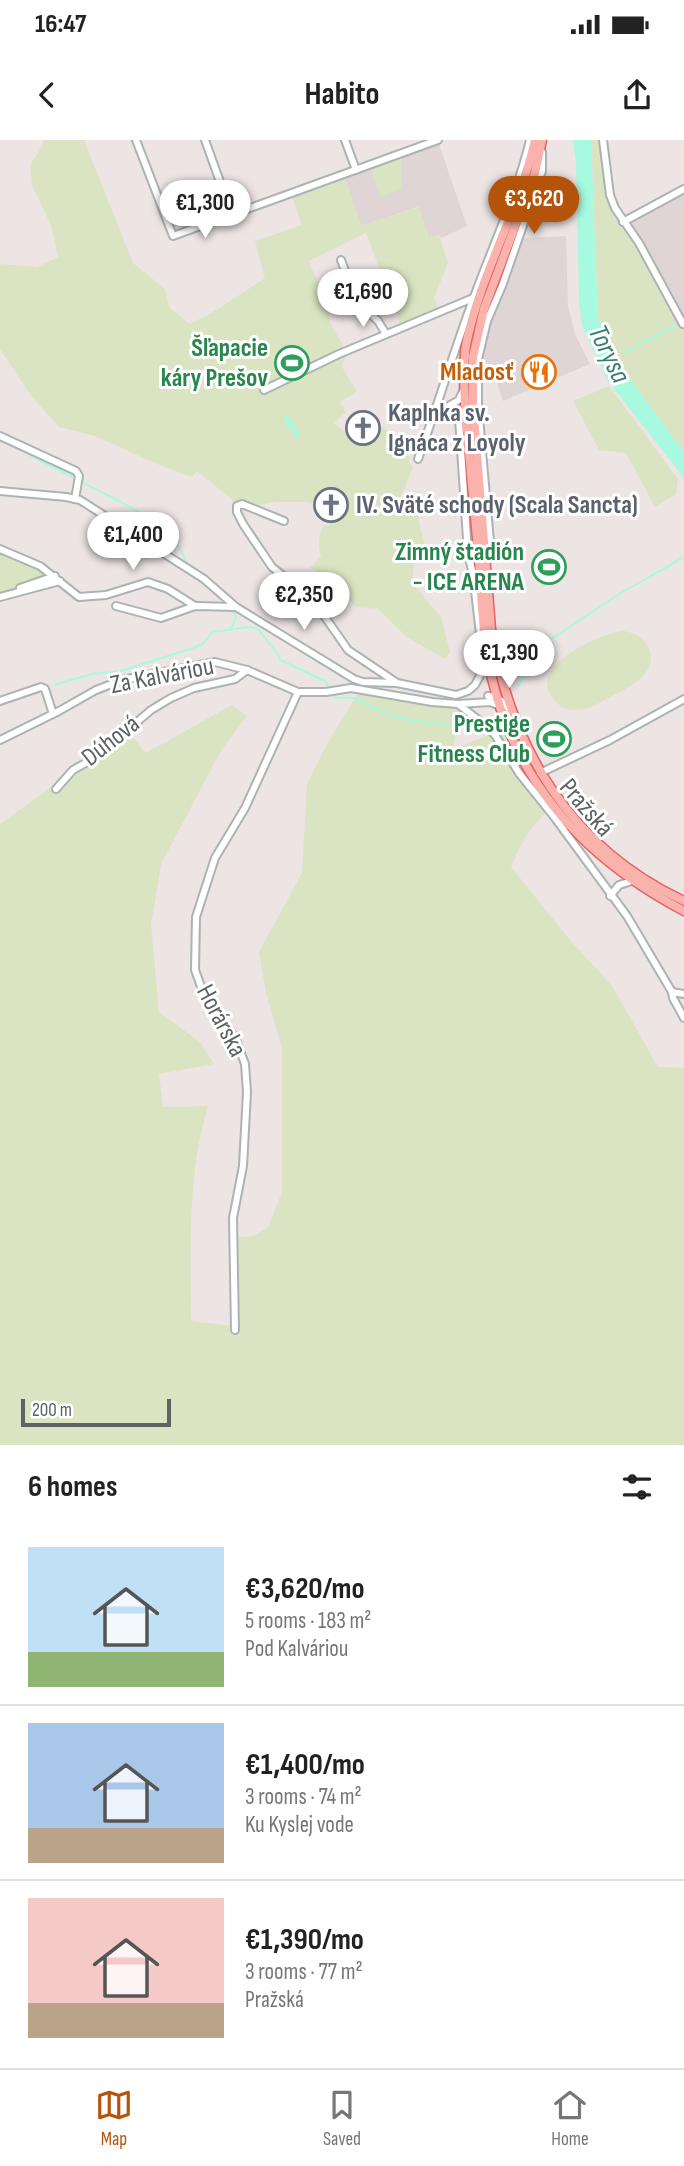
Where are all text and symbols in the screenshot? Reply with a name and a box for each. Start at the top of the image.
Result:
text: 16:47 [35,9,86,40]
text: Habito [305,75,379,114]
icon: back [28,76,66,114]
icon: share [618,76,656,114]
pin: €3,620 [477,176,591,236]
pin: €1,300 [148,181,262,240]
text: €3,620 [504,185,564,213]
text: €1,300 [175,189,235,217]
pin: €1,690 [306,270,420,329]
text: €1,690 [333,278,393,306]
water label: Torysa [581,320,637,389]
place label: Šľapacie káry Prešov [161,333,268,394]
sports icon: Šľapacie káry Prešov [273,344,311,382]
restaurant icon: Mladosť [520,353,558,391]
place label: Mladosť [440,357,514,388]
place label: Kaplnka sv. Ignáca z Loyoly [388,398,526,459]
church icon: Kaplnka sv. Ignáca z Loyoly [344,409,382,447]
church icon: IV. Sväté schody (Scala Sancta) [312,486,350,524]
place label: IV. Sväté schody (Scala Sancta) [356,490,638,521]
pin: €1,400 [76,512,190,572]
text: €1,400 [103,521,163,549]
place label: Zimný štadión - ICE ARENA [395,537,525,598]
sports icon: Zimný štadión - ICE ARENA [530,548,568,586]
pin: €2,350 [247,573,361,632]
text: €2,350 [275,581,333,609]
pin: €1,390 [452,630,566,690]
text: €1,390 [480,639,538,667]
street label: Za Kalváriou [108,651,216,701]
street label: Dúhová [76,709,146,773]
place label: Prestige Fitness Club [418,709,530,770]
sports icon: Prestige Fitness Club [535,720,573,758]
street label: Pražská [552,773,620,843]
street label: Horárska [189,980,253,1062]
scale bar [21,1396,172,1428]
text: 200 m [32,1399,72,1422]
icon: filters [618,1468,656,1506]
text: 6 homes [28,1469,117,1505]
text: €3,620/mo [245,1571,365,1607]
icon: home [84,1575,168,1659]
text: 5 rooms · 183 m² [245,1607,371,1635]
text: Pod Kalváriou [245,1635,348,1663]
text: €1,400/mo [245,1747,365,1783]
icon: home [84,1751,168,1835]
text: 3 rooms · 74 m² [245,1783,362,1811]
text: Ku Kyslej vode [245,1811,354,1839]
text: €1,390/mo [245,1922,364,1958]
icon: home [84,1926,168,2010]
text: 3 rooms · 77 m² [245,1958,363,1986]
text: Pražská [245,1986,304,2014]
tab: Map [95,2086,133,2151]
tab: Saved [323,2086,361,2151]
tab: Home [551,2086,589,2151]

